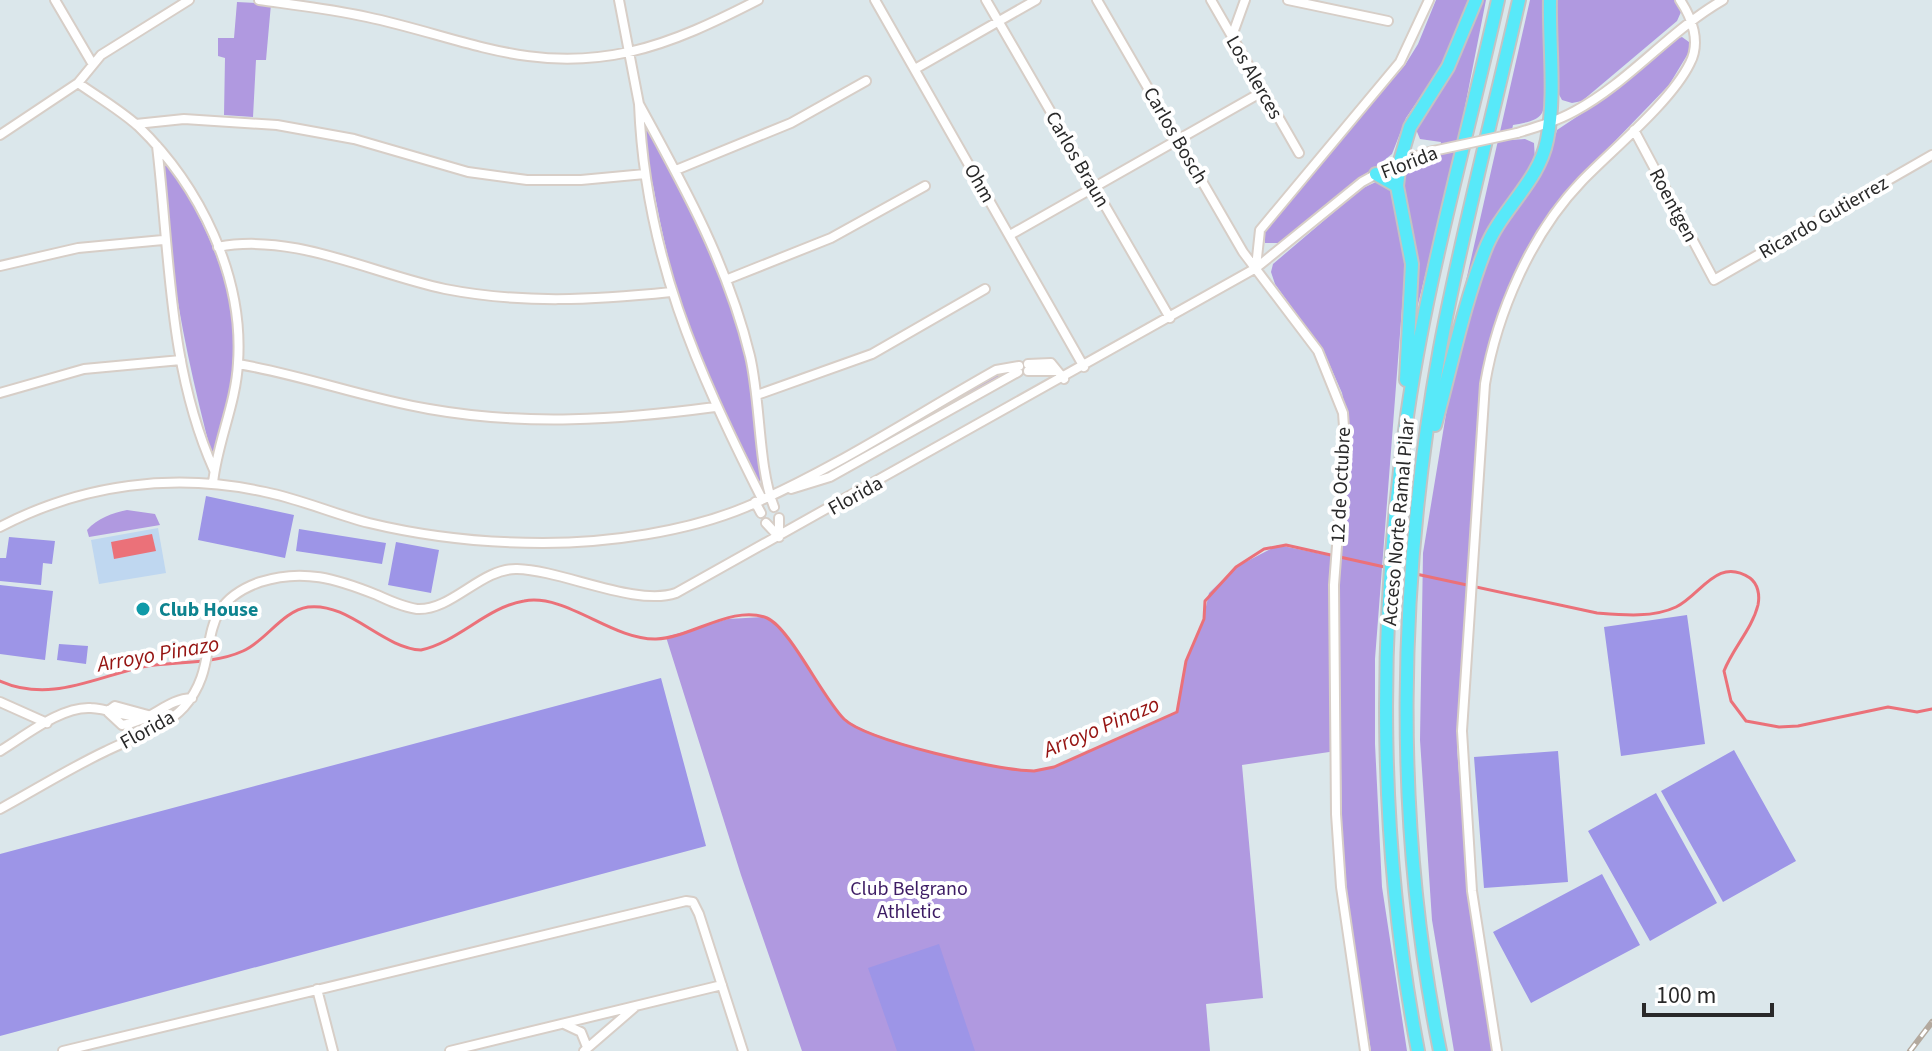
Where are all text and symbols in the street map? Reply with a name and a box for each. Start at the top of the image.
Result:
street label: Los Alerces [1219,31,1289,124]
street label: Carlos Bosch [1136,82,1214,189]
street label: Carlos Braun [1038,106,1116,213]
street label: Florida [1377,139,1442,187]
street label: Ohm [957,159,1001,208]
street label: Roentgen [1642,164,1704,247]
street label: Ricardo Gutierrez [1754,170,1893,266]
street label: Acceso Norte Ramal Pilar [1376,417,1422,627]
street label: 12 de Octubre [1324,426,1358,544]
street label: Florida [823,469,888,522]
place label: Club House [159,596,258,624]
marker: Club House [134,600,152,618]
water label: Arroyo Pinazo [93,628,222,681]
water label: Arroyo Pinazo [1037,688,1164,767]
street label: Florida [115,703,180,756]
park label: Club Belgrano Athletic [850,875,968,926]
scale bar [1644,967,1772,1017]
text: 100 m [1656,978,1716,1013]

